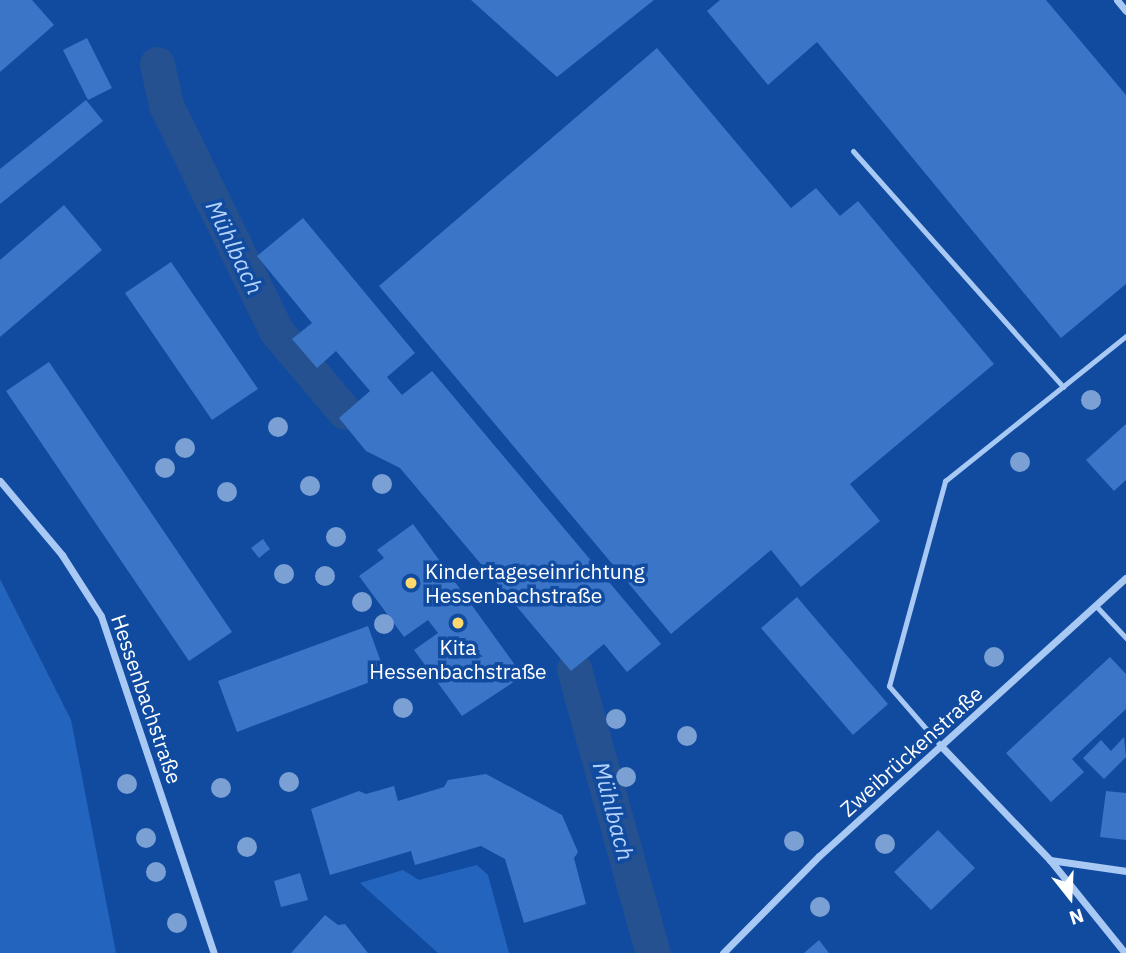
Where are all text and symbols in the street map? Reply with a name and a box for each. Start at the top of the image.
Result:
water label: Mühlbach [201,196,269,298]
place label: Kindertageseinrichtung Hessenbachstraße [425,558,645,608]
marker: Kindertageseinrichtung Hessenbachstraße [403,575,419,591]
street label: Hessenbachstraße [106,611,188,787]
marker: Kita Hessenbachstraße [450,615,466,631]
place label: Kita Hessenbachstraße [369,634,547,684]
street label: Zweibrückenstraße [835,680,987,822]
water label: Mühlbach [588,759,640,863]
north arrow [1035,862,1105,932]
text: N [1066,903,1087,931]

